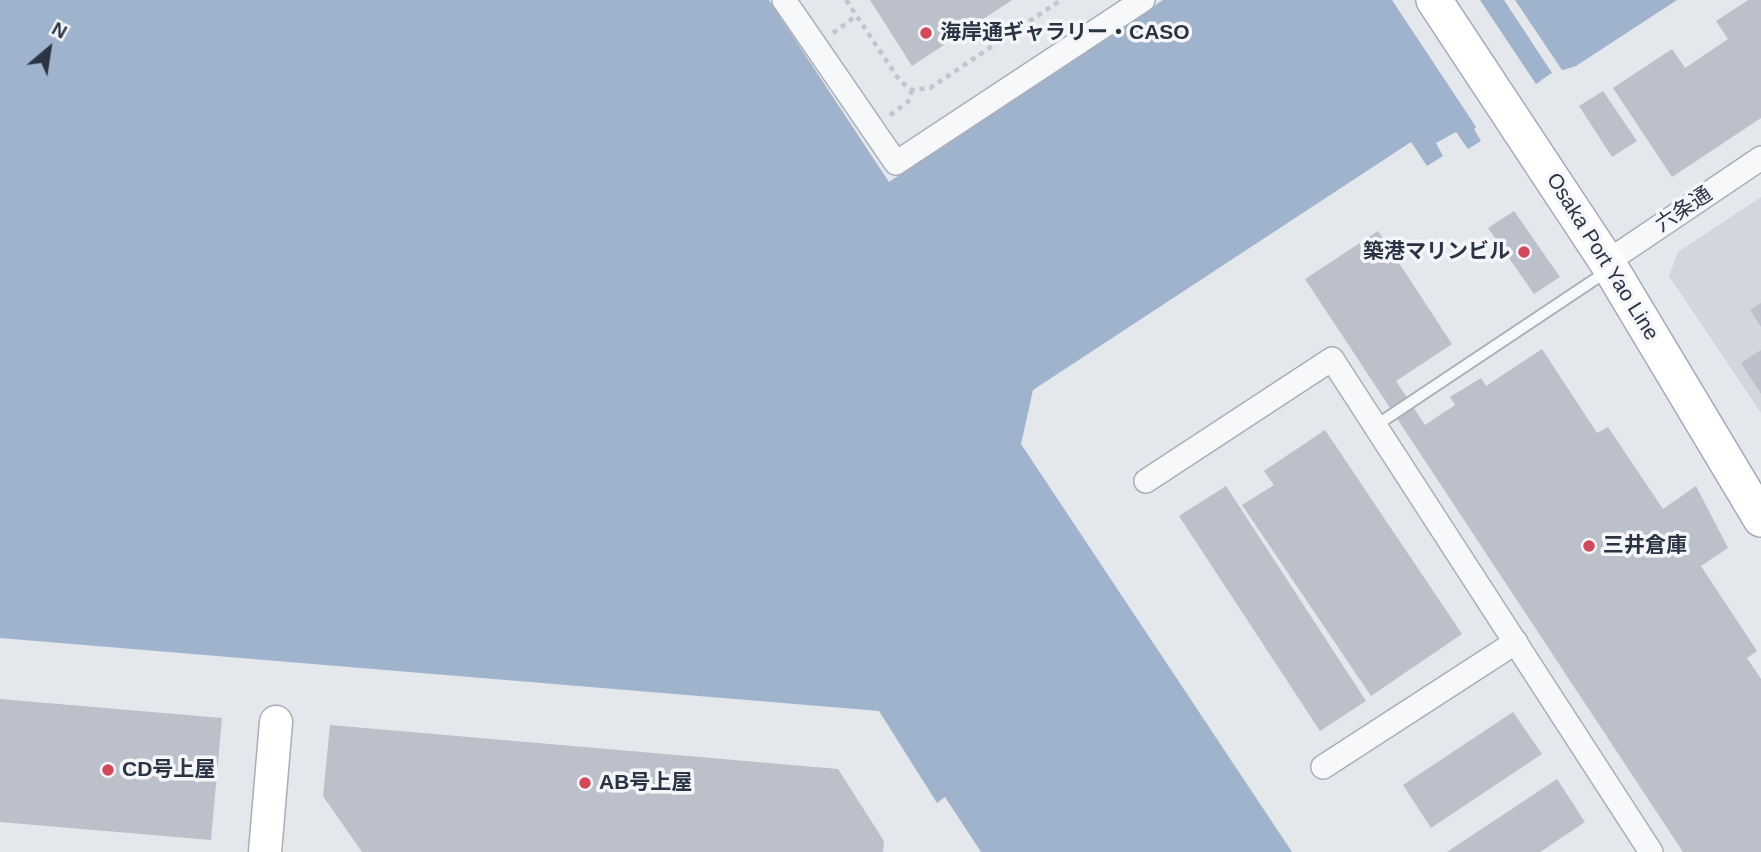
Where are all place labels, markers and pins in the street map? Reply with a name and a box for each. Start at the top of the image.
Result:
place label: 海岸通ギャラリー・CASO [940,20,1190,46]
marker: 海岸通ギャラリー・CASO [918,25,934,41]
place label: 築港マリンビル [1363,239,1510,265]
marker: 築港マリンビル [1516,244,1532,260]
place label: 三井倉庫 [1603,533,1687,559]
marker: 三井倉庫 [1581,538,1597,554]
place label: CD号上屋 [122,757,215,783]
marker: CD号上屋 [100,762,116,778]
place label: AB号上屋 [599,770,692,796]
marker: AB号上屋 [577,775,593,791]

